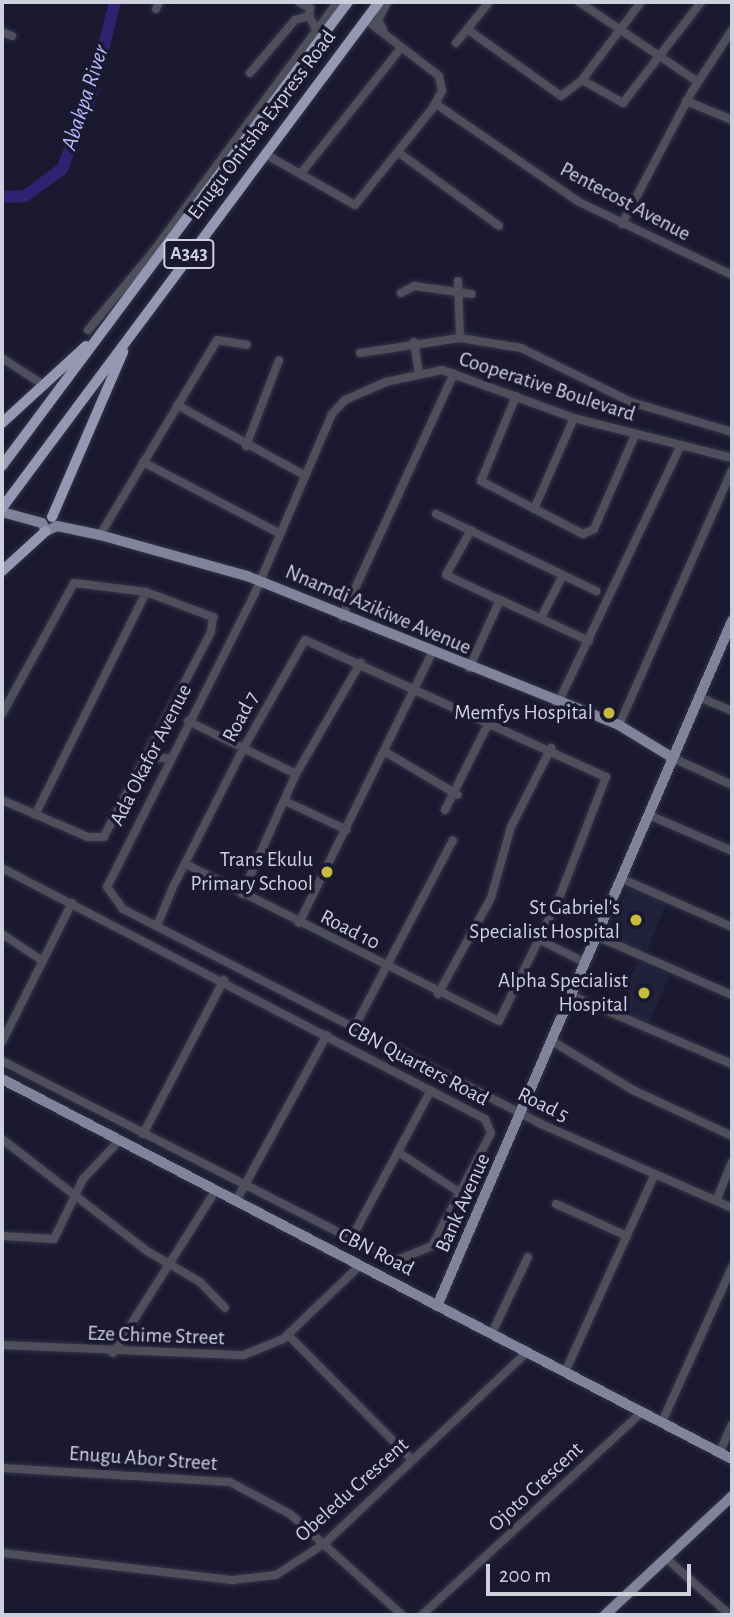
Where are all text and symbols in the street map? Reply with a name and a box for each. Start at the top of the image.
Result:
street label: Enugu Onitsha Express Road [183,25,341,225]
water label: Abakpa River [56,42,116,154]
street label: Pentecost Avenue [555,157,695,247]
road number: A343 [163,238,215,270]
street label: Cooperative Boulevard [456,347,638,427]
street label: Nnamdi Azikiwe Avenue [281,559,475,661]
street label: Ada Okafor Avenue [105,680,197,830]
street label: Road 7 [217,687,265,747]
place label: Memfys Hospital [454,700,593,726]
marker: Memfys Hospital [599,703,619,723]
place label: Trans Ekulu Primary School [190,847,313,897]
marker: Trans Ekulu Primary School [319,864,335,880]
place label: St Gabriel's Specialist Hospital [469,895,620,945]
street label: Road 10 [316,904,384,956]
marker: St Gabriel's Specialist Hospital [626,910,646,930]
place label: Alpha Specialist Hospital [498,968,628,1018]
marker: Alpha Specialist Hospital [634,983,654,1003]
street label: CBN Quarters Road [343,1016,493,1112]
street label: Road 5 [513,1082,573,1128]
street label: Bank Avenue [430,1150,496,1256]
street label: CBN Road [334,1222,418,1282]
street label: Eze Chime Street [87,1321,225,1351]
street label: Obeledu Crescent [290,1433,414,1547]
street label: Ojoto Crescent [484,1437,588,1537]
street label: Enugu Abor Street [68,1441,218,1477]
scale bar [489,1550,694,1594]
text: 200 m [499,1565,551,1586]

